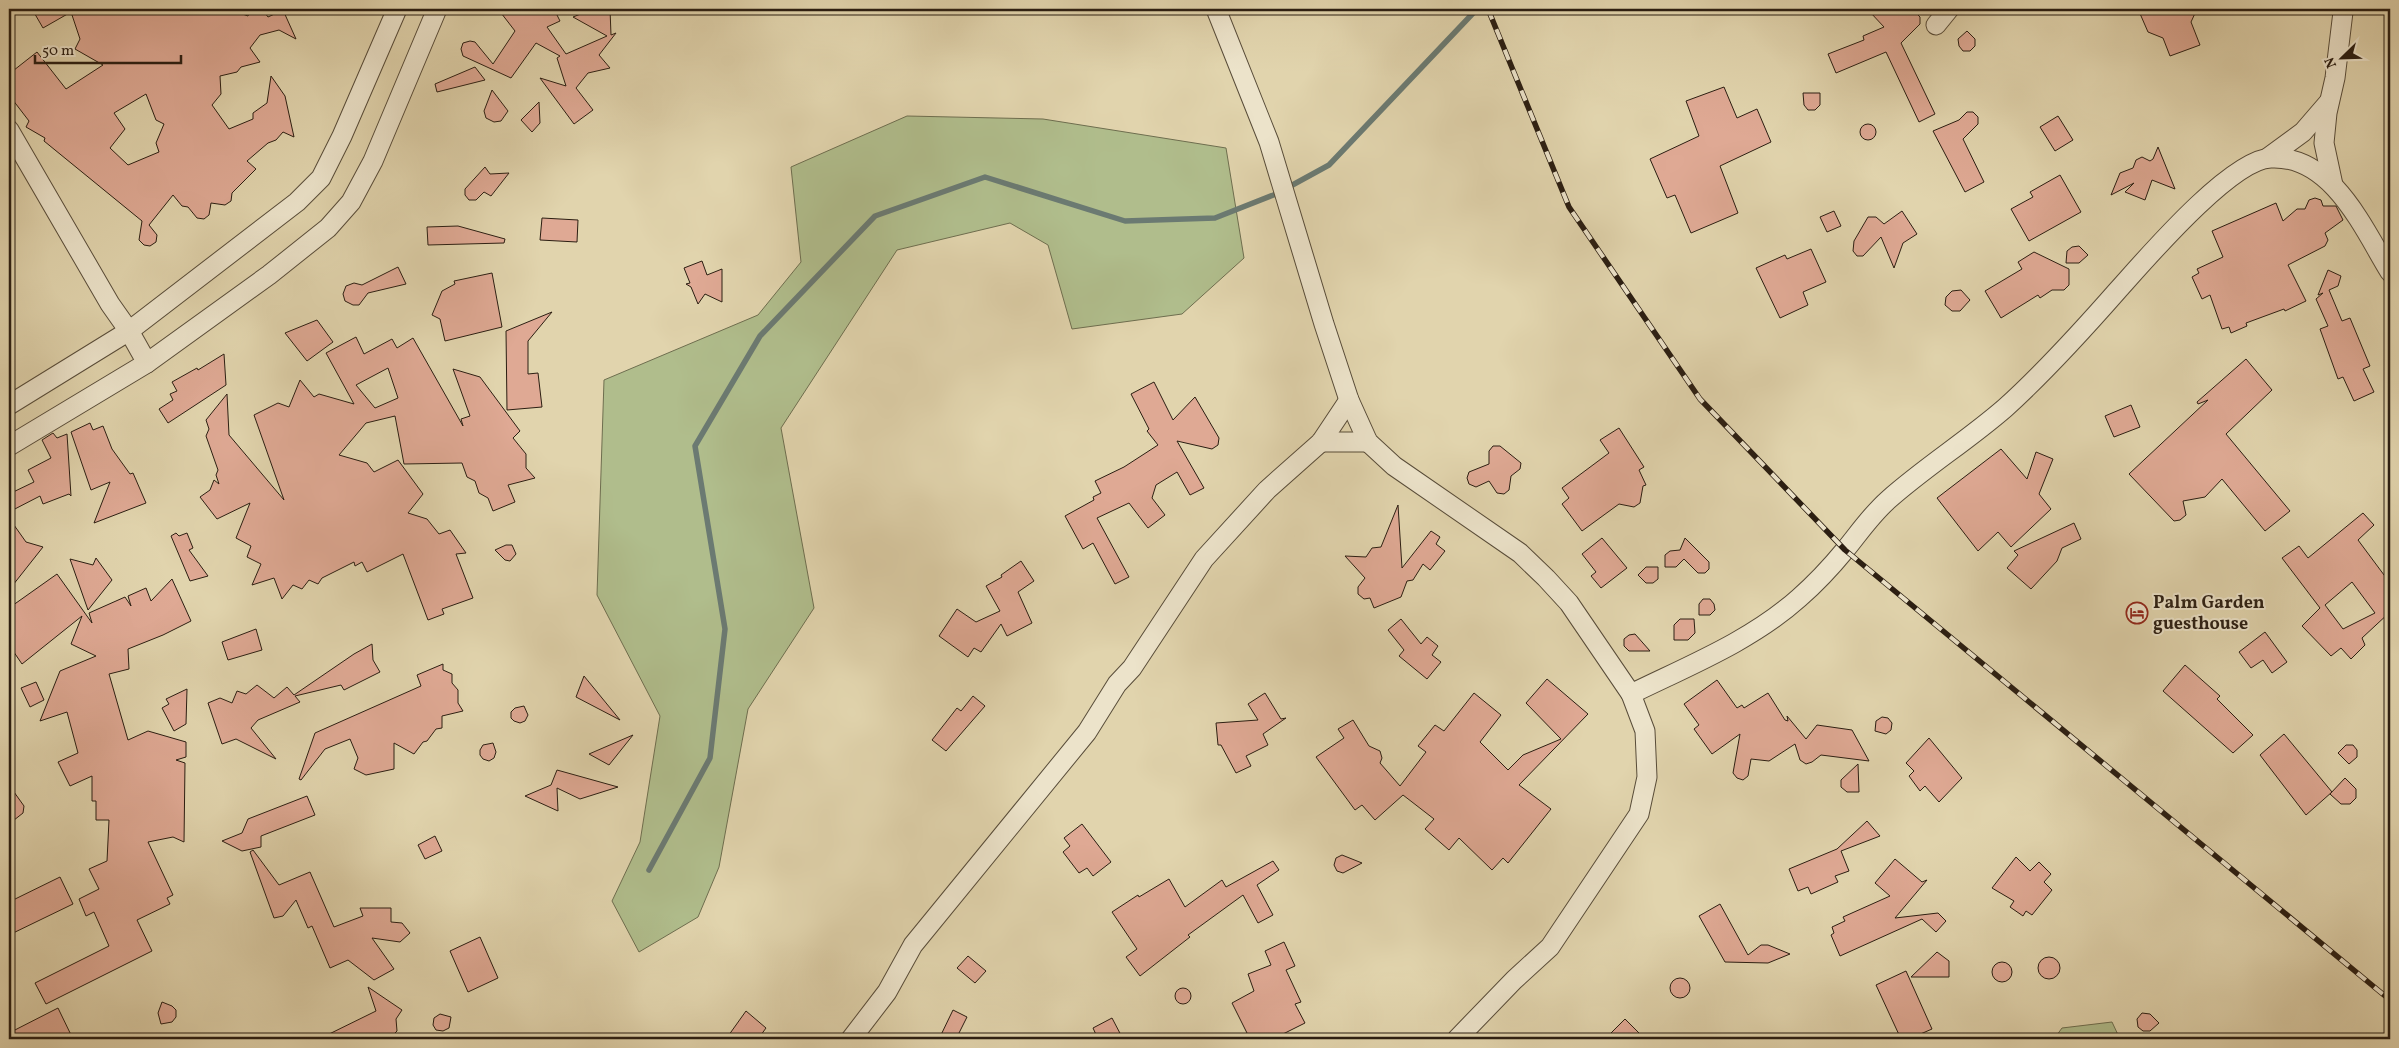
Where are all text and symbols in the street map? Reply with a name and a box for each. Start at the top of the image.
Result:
scale bar [35,32,181,64]
north arrow [2316,32,2366,82]
text: 50 m [42,41,74,62]
text: N [2321,54,2342,71]
place label: Palm Garden guesthouse [2153,591,2265,637]
hotel icon: Palm Garden guesthouse [2125,601,2149,625]

